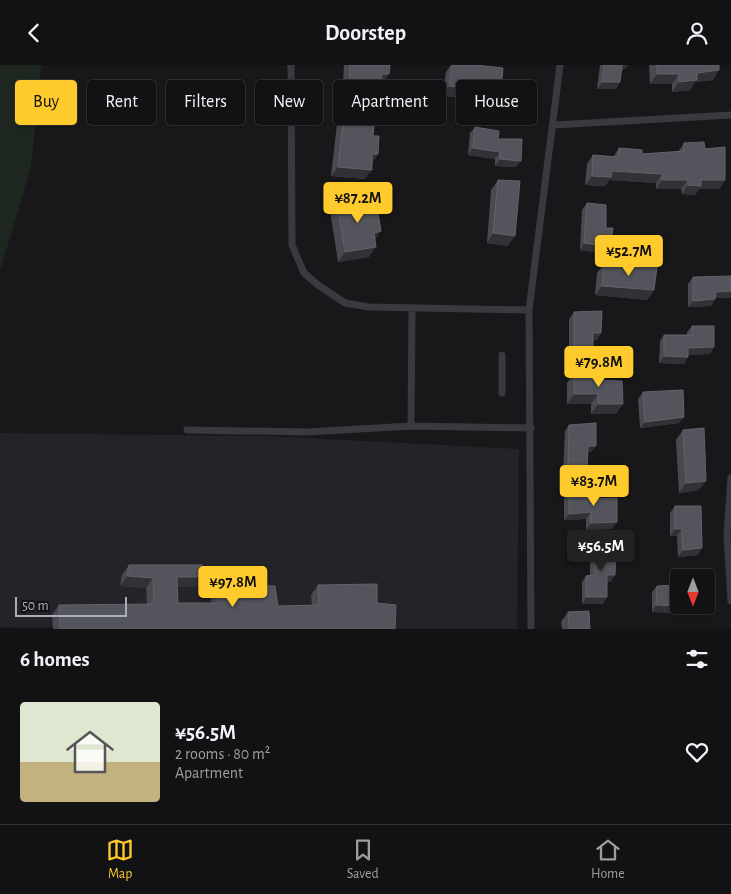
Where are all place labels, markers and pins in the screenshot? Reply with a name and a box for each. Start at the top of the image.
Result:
pin: ¥87.2M [317,181,399,224]
pin: ¥52.7M [588,235,670,277]
pin: ¥79.8M [558,345,640,388]
pin: ¥83.7M [553,465,635,507]
pin: ¥56.5M [560,529,642,572]
pin: ¥97.8M [192,565,274,608]

